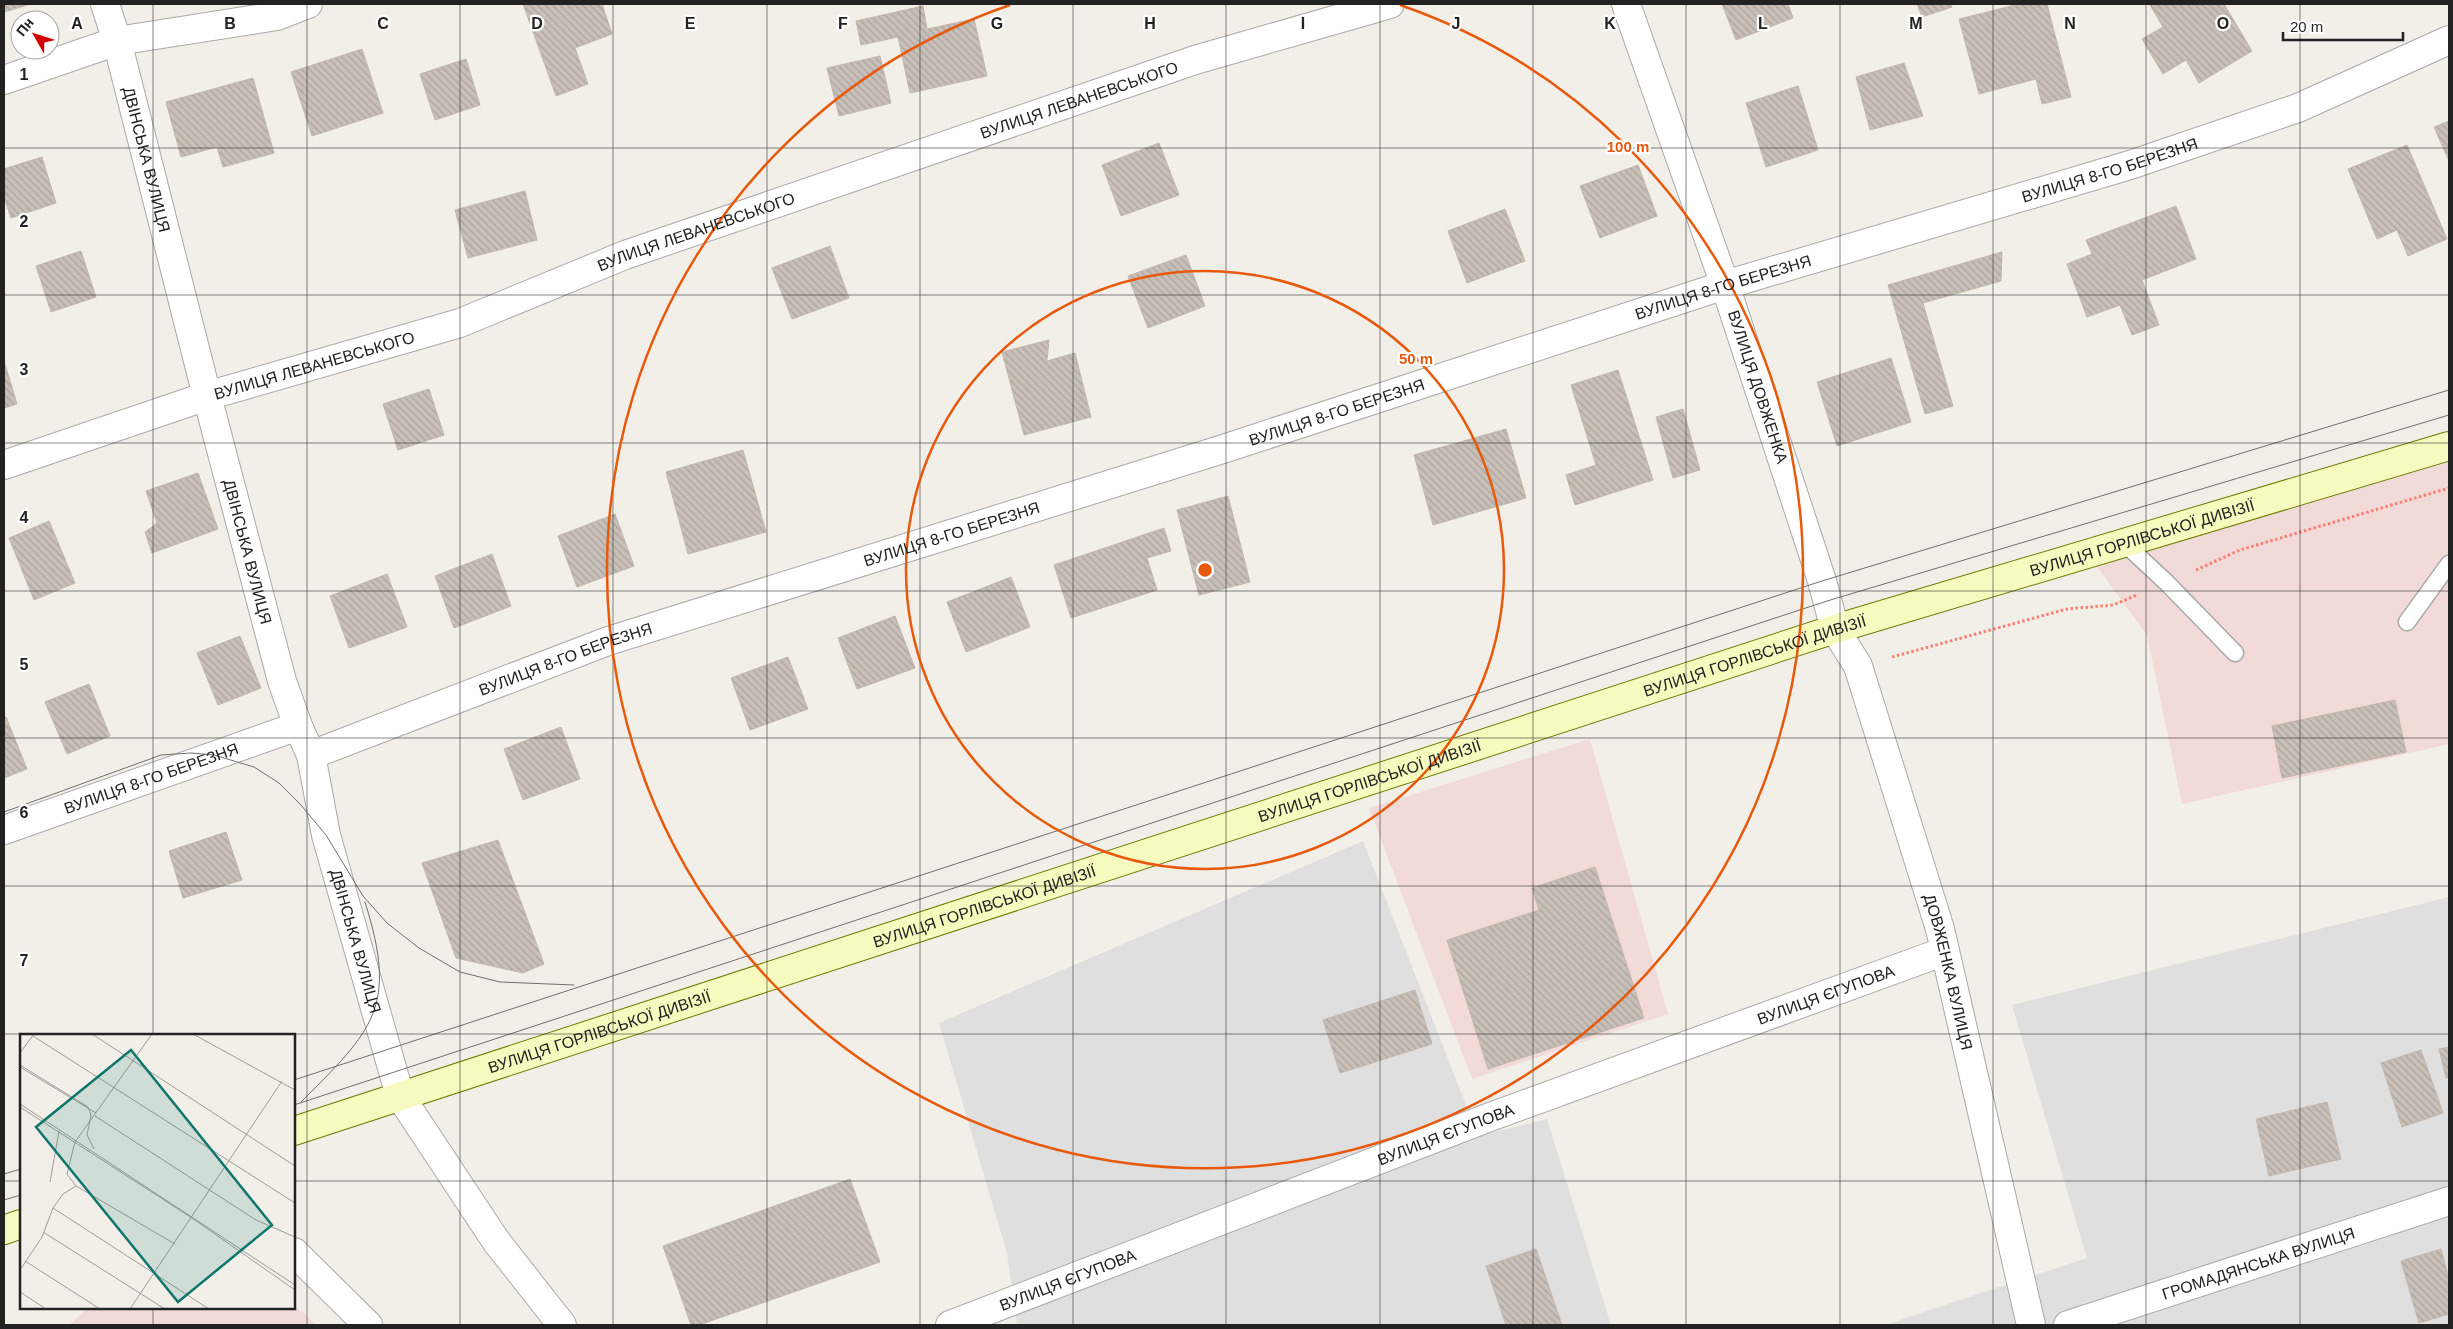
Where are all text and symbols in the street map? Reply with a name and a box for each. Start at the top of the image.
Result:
north arrow [10,10,60,60]
scale bar [2283,10,2403,42]
text: Пн [13,15,37,39]
text: A [71,15,83,32]
text: B [224,15,236,32]
text: C [377,15,389,32]
text: D [531,15,543,32]
text: E [685,15,696,32]
text: F [838,15,848,32]
text: G [991,15,1003,32]
text: H [1144,15,1156,32]
text: I [1301,15,1305,32]
text: J [1452,15,1460,32]
text: K [1604,15,1616,32]
text: L [1758,15,1768,32]
text: M [1909,15,1923,32]
text: N [2064,15,2076,32]
text: O [2217,15,2229,32]
text: 20 m [2290,18,2323,35]
street label: ВУЛИЦЯ ЛЕВАНЕВСЬКОГО [978,58,1180,141]
text: 1 [20,66,29,83]
street label: ДВІНСЬКА ВУЛИЦЯ [120,85,174,234]
street label: ВУЛИЦЯ 8-ГО БЕРЕЗНЯ [2020,134,2200,205]
text: 100 m [1607,138,1649,155]
street label: ВУЛИЦЯ ЛЕВАНЕВСЬКОГО [595,189,797,274]
text: 2 [20,213,29,230]
street label: ВУЛИЦЯ 8-ГО БЕРЕЗНЯ [1633,251,1813,322]
street label: ВУЛИЦЯ ДОВЖЕНКА [1725,308,1791,466]
street label: ВУЛИЦЯ ЛЕВАНЕВСЬКОГО [212,328,416,402]
text: 50 m [1399,350,1433,367]
text: 3 [20,361,29,378]
street label: ВУЛИЦЯ 8-ГО БЕРЕЗНЯ [1247,375,1427,448]
street label: ДВІНСЬКА ВУЛИЦЯ [221,477,275,626]
street label: ВУЛИЦЯ ГОРЛІВСЬКОЇ ДИВІЗІЇ [2028,496,2257,579]
street label: ВУЛИЦЯ 8-ГО БЕРЕЗНЯ [861,498,1042,569]
text: 4 [20,509,29,526]
centre of rings [1196,561,1214,579]
street label: ВУЛИЦЯ ГОРЛІВСЬКОЇ ДИВІЗІЇ [1641,612,1869,699]
street label: ВУЛИЦЯ 8-ГО БЕРЕЗНЯ [476,619,654,698]
text: 5 [20,656,29,673]
street label: ВУЛИЦЯ ГОРЛІВСЬКОЇ ДИВІЗІЇ [1256,736,1483,825]
street label: ВУЛИЦЯ 8-ГО БЕРЕЗНЯ [62,739,240,817]
text: 6 [20,804,29,821]
street label: ВУЛИЦЯ ГОРЛІВСЬКОЇ ДИВІЗІЇ [871,862,1098,950]
street label: ДВІНСЬКА ВУЛИЦЯ [328,867,385,1015]
street label: ДОВЖЕНКА ВУЛИЦЯ [1921,892,1976,1052]
text: 7 [20,952,29,969]
street label: ВУЛИЦЯ ЄГУПОВА [1755,962,1897,1027]
street label: ВУЛИЦЯ ГОРЛІВСЬКОЇ ДИВІЗІЇ [486,987,713,1076]
inset map [20,1034,295,1309]
street label: ВУЛИЦЯ ЄГУПОВА [1375,1100,1516,1168]
street label: ГРОМАДЯНСЬКА ВУЛИЦЯ [2160,1224,2357,1302]
street label: ВУЛИЦЯ ЄГУПОВА [997,1246,1138,1314]

